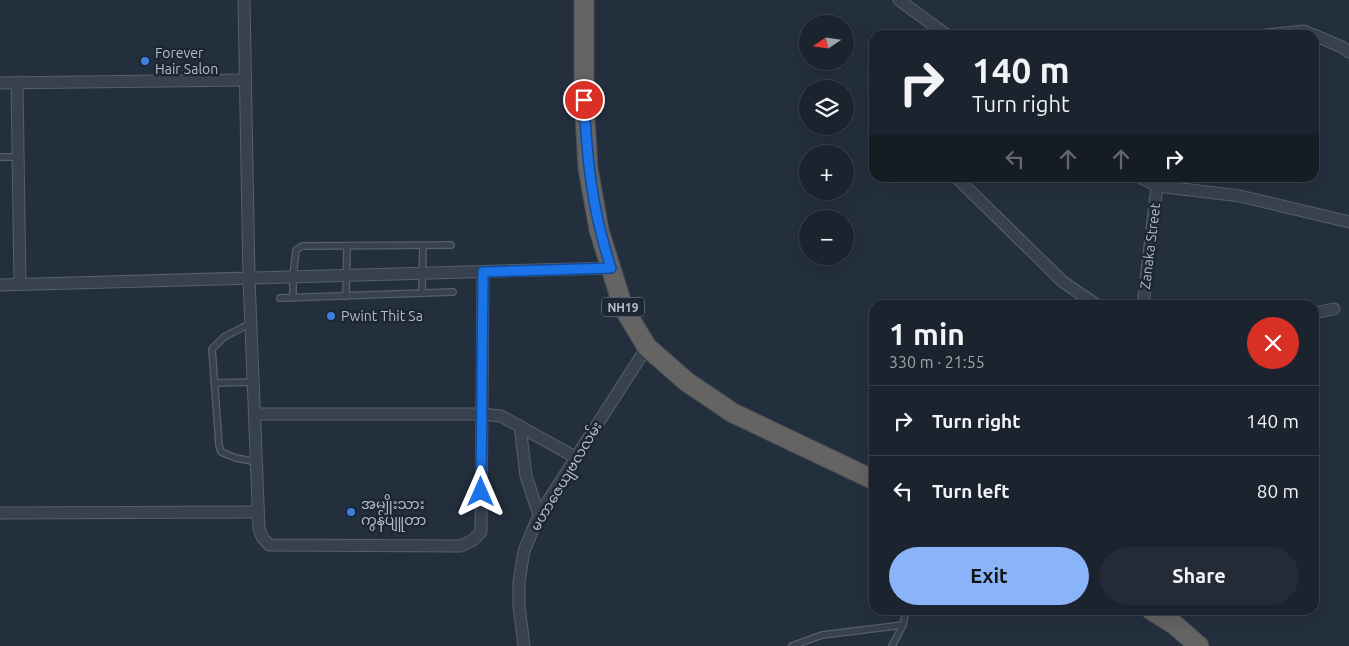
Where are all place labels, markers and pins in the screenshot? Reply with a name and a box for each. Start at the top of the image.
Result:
place label: Forever Hair Salon [155,45,218,77]
marker: Forever Hair Salon [139,55,151,67]
pin [563,79,605,121]
place label: Pwint Thit Sa [341,308,423,324]
marker: Pwint Thit Sa [325,310,337,322]
place label: အမျိုးသား ကွန်ပျူတာ [361,494,426,532]
marker: အမျိုးသား ကွန်ပျူတာ [345,506,357,518]

